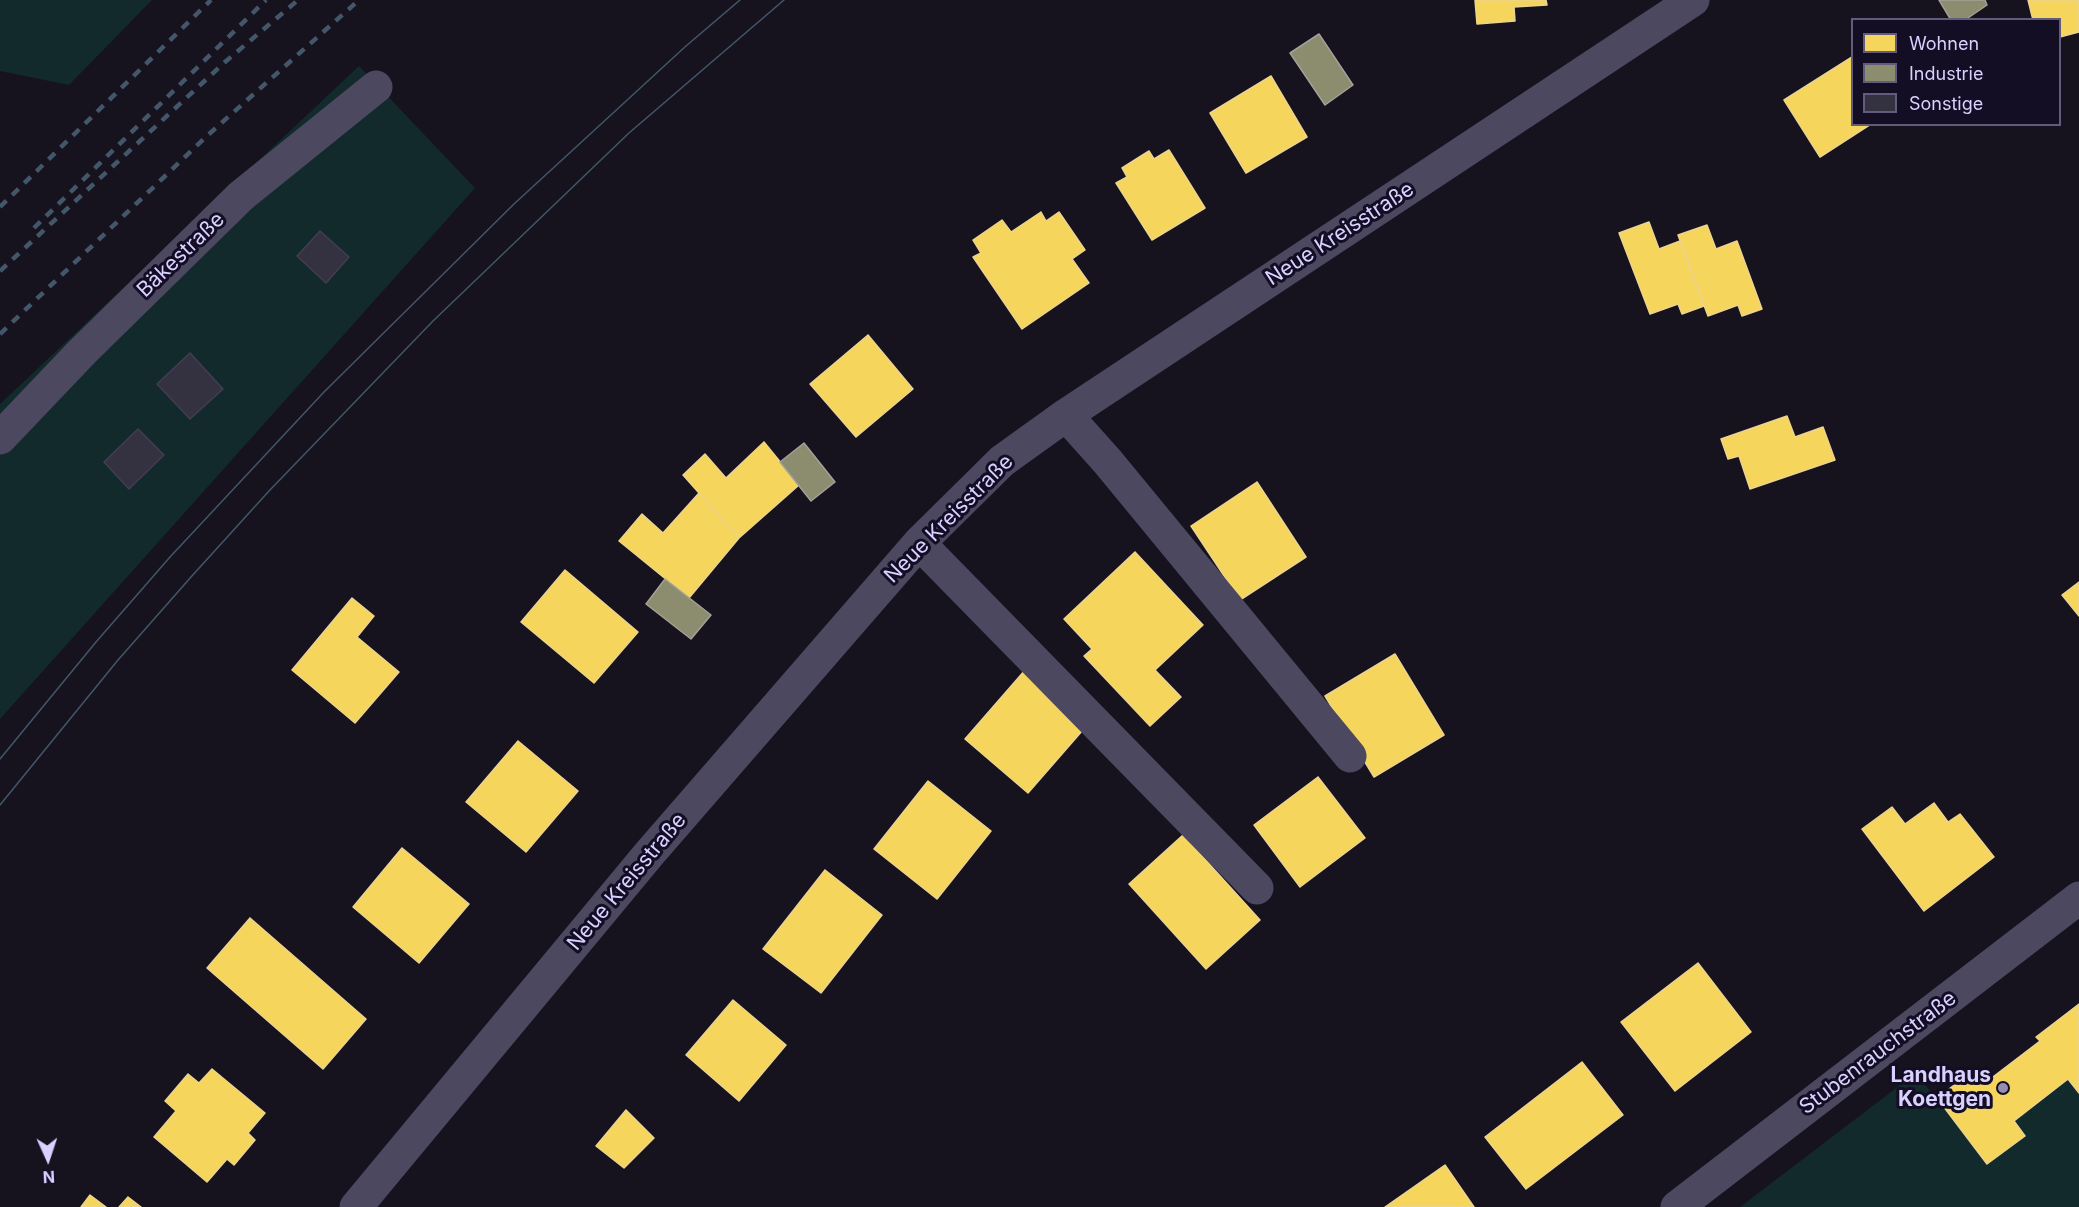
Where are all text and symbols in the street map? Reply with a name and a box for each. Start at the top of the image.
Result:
legend [1851,18,2061,126]
text: Wohnen [1909,33,1979,54]
text: Industrie [1909,63,1983,84]
text: Sonstige [1909,93,1983,114]
street label: Neue Kreisstraße [1261,177,1419,291]
street label: Bäkestraße [132,207,230,303]
street label: Neue Kreisstraße [879,449,1019,589]
street label: Neue Kreisstraße [562,808,692,956]
street label: Stubenrauchstraße [1795,986,1961,1120]
place label: Landhaus Koettgen [1891,1063,1991,1113]
marker: Landhaus Koettgen [1996,1081,2010,1095]
north arrow [18,1129,78,1189]
text: N [42,1167,56,1187]

